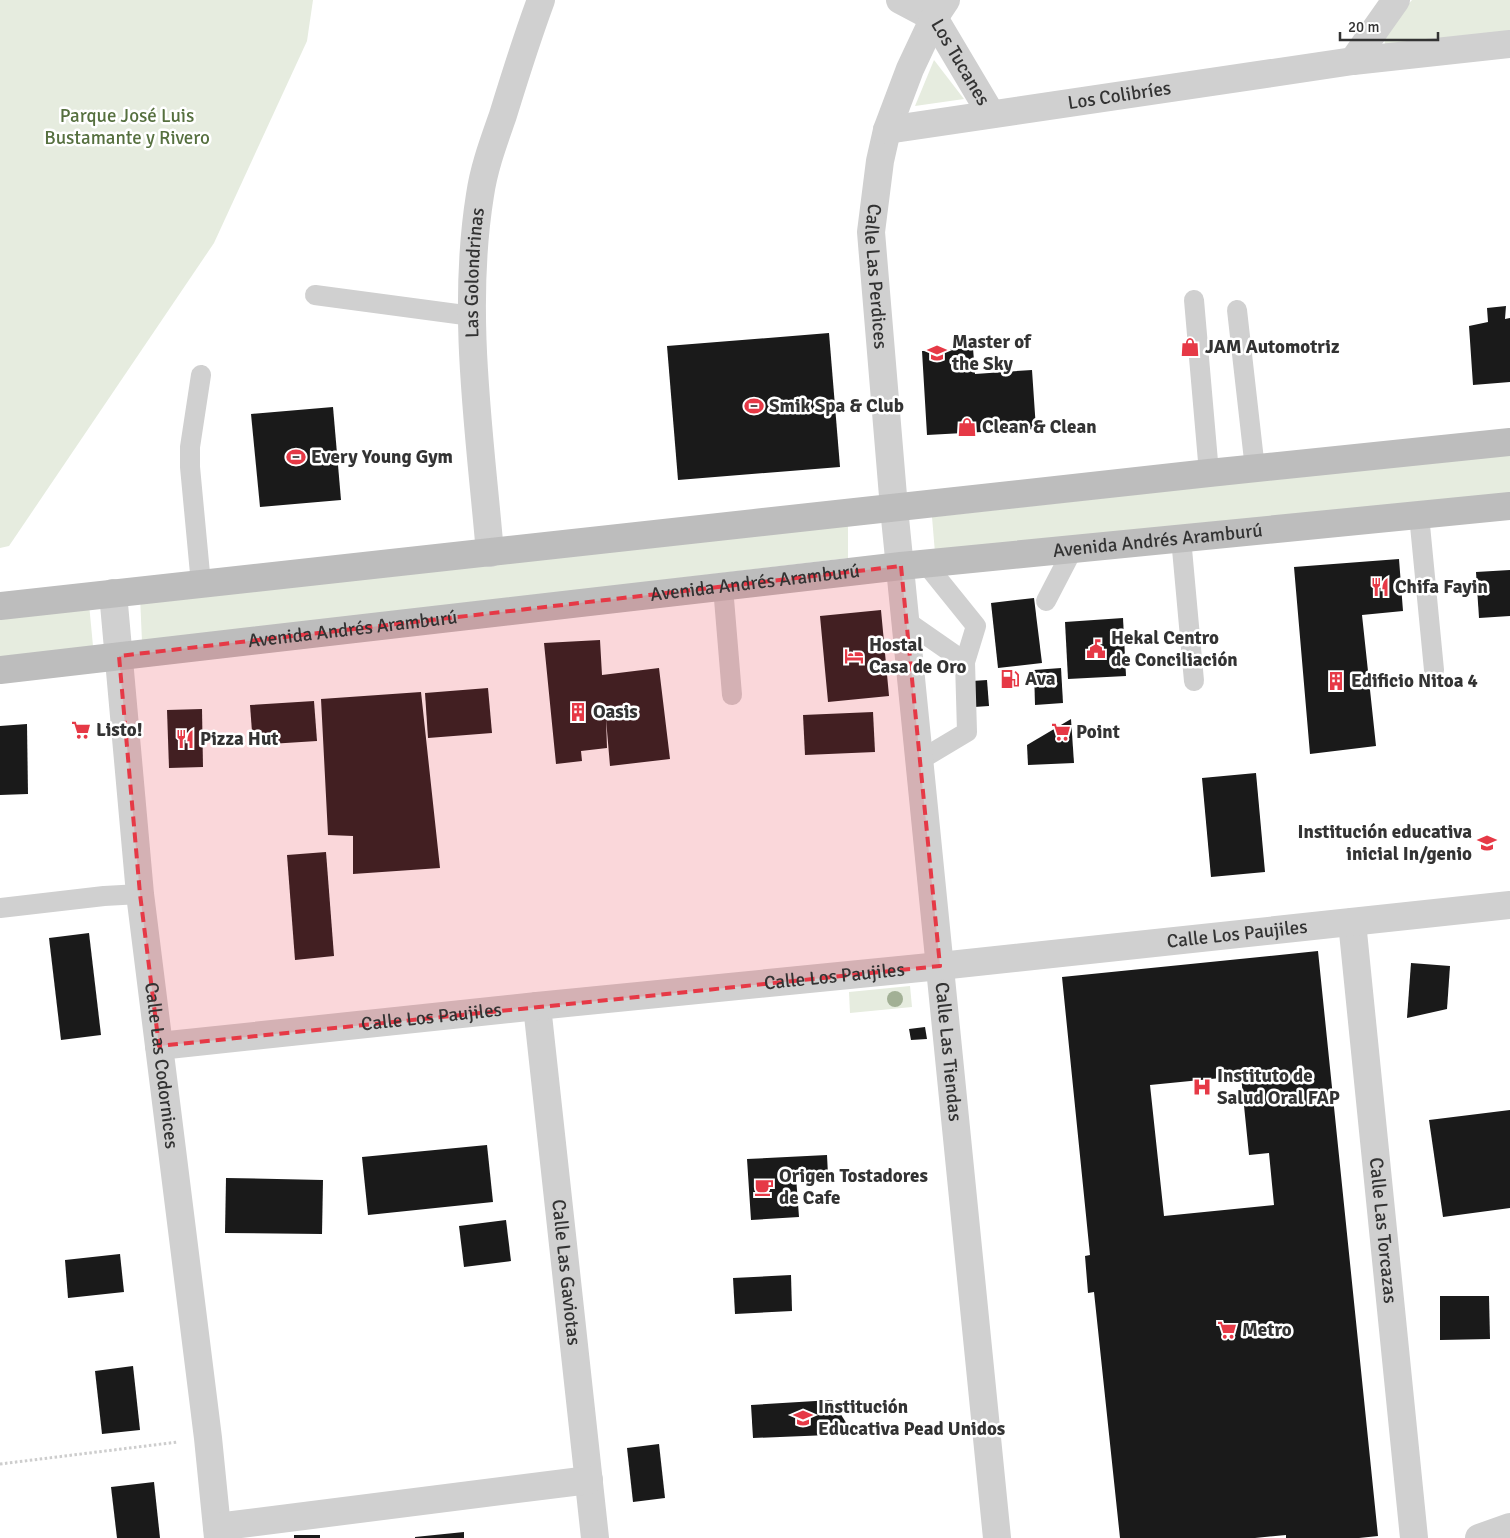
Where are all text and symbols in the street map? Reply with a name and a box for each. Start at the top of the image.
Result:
scale bar [1340,10,1438,42]
street label: Los Tucanes [925,15,995,110]
text: 20 m [1348,18,1379,36]
street label: Los Colibríes [1066,76,1173,115]
park label: Parque José Luis Bustamante y Rivero [44,104,210,150]
street label: Calle Las Perdices [859,202,893,350]
street label: Las Golondrinas [460,206,490,338]
place label: Master of the Sky [951,330,1032,376]
place label: JAM Automotriz [1205,335,1340,359]
shop icon: JAM Automotriz [1179,336,1201,358]
school or university icon: Master of the Sky [926,342,948,364]
place label: Smik Spa & Club [769,394,904,418]
sports icon: Smik Spa & Club [743,395,765,417]
place label: Clean & Clean [982,415,1097,439]
shop icon: Clean & Clean [956,416,978,438]
place label: Every Young Gym [311,445,453,469]
sports icon: Every Young Gym [285,446,307,468]
street label: Avenida Andrés Aramburú [1052,518,1264,563]
street label: Avenida Andrés Aramburú [649,559,861,607]
place label: Chifa Fayin [1395,575,1488,599]
restaurant icon: Chifa Fayin [1369,576,1391,598]
street label: Avenida Andrés Aramburú [247,605,459,653]
place label: Hekal Centro de Conciliación [1111,626,1238,672]
place label: Hostal Casa de Oro [869,633,966,679]
public building icon: Hekal Centro de Conciliación [1085,638,1107,660]
hotel icon: Hostal Casa de Oro [843,645,865,667]
place label: Ava [1025,667,1056,691]
fuel station icon: Ava [999,668,1021,690]
place label: Edificio Nitoa 4 [1351,669,1478,693]
building icon: Edificio Nitoa 4 [1325,670,1347,692]
place label: Oasis [593,700,638,724]
building icon: Oasis [567,701,589,723]
place label: Listo! [96,718,142,742]
supermarket icon: Listo! [70,719,92,741]
place label: Point [1076,720,1120,744]
supermarket icon: Point [1050,721,1072,743]
place label: Pizza Hut [200,727,278,751]
restaurant icon: Pizza Hut [174,728,196,750]
place label: Institución educativa inicial In/genio [1298,820,1472,866]
school or university icon: Institución educativa inicial In/genio [1476,832,1498,854]
street label: Calle Los Paujiles [1166,915,1309,954]
street label: Calle Los Paujiles [763,958,906,995]
street label: Calle Las Codornices [139,981,184,1150]
street label: Calle Las Tiendas [929,981,967,1123]
street label: Calle Los Paujiles [360,998,503,1037]
place label: Instituto de Salud Oral FAP [1217,1064,1340,1110]
hospital icon: Instituto de Salud Oral FAP [1191,1076,1213,1098]
street label: Calle Las Torcazas [1364,1156,1402,1305]
place label: Origen Tostadores de Cafe [779,1164,928,1210]
cafe icon: Origen Tostadores de Cafe [753,1176,775,1198]
street label: Calle Las Gaviotas [546,1198,586,1347]
place label: Metro [1242,1318,1292,1342]
supermarket icon: Metro [1216,1319,1238,1341]
place label: Institución Educativa Pead Unidos [818,1395,1005,1441]
school or university icon: Institución Educativa Pead Unidos [792,1407,814,1429]

